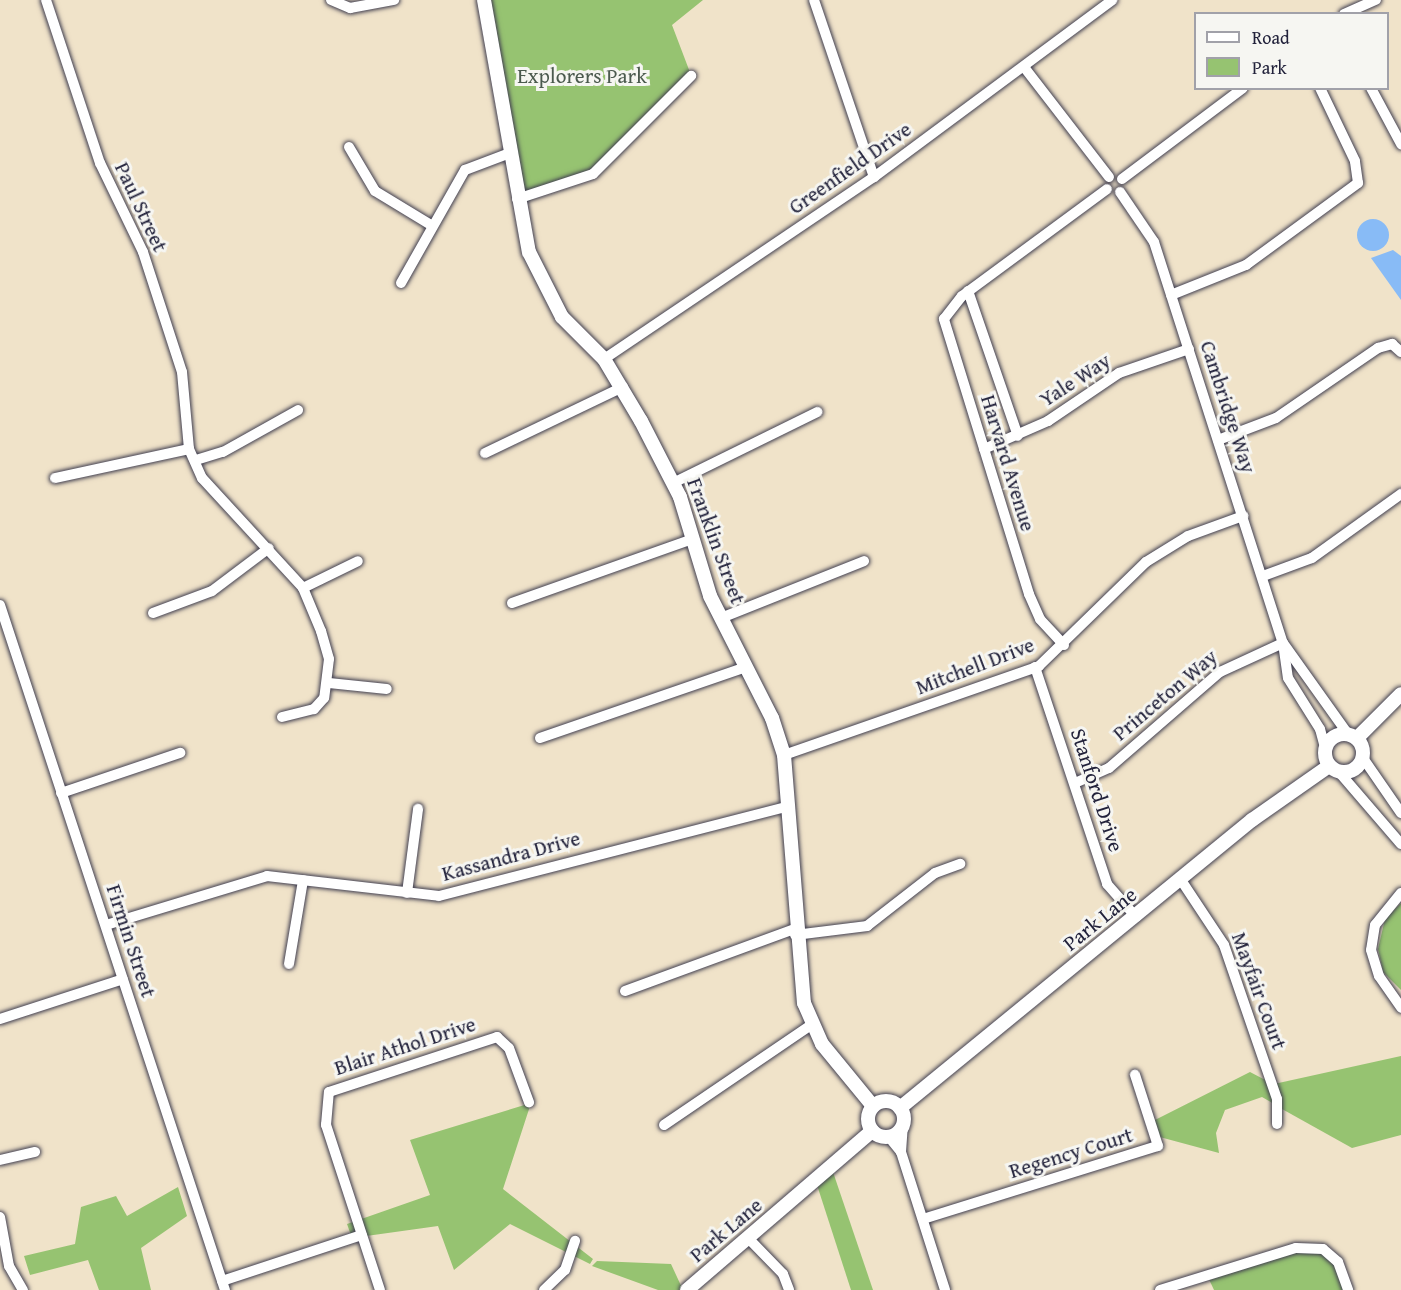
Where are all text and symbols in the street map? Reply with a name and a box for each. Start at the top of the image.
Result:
legend [1194,12,1389,90]
text: Road [1252,24,1290,51]
text: Park [1252,54,1287,81]
park label: Explorers Park [517,63,647,89]
street label: Greenfield Drive [784,117,916,219]
street label: Paul Street [109,158,173,256]
street label: Cambridge Way [1195,338,1261,476]
street label: Yale Way [1035,348,1115,412]
street label: Harvard Avenue [975,392,1041,534]
street label: Franklin Street [682,474,750,608]
street label: Mitchell Drive [912,632,1038,700]
street label: Princeton Way [1108,644,1222,746]
street label: Stanford Drive [1065,725,1129,855]
street label: Kassandra Drive [439,825,583,887]
street label: Firmin Street [101,881,161,1001]
street label: Park Lane [1058,882,1142,956]
street label: Mayfair Court [1226,929,1292,1053]
street label: Blair Athol Drive [331,1011,479,1081]
street label: Regency Court [1006,1122,1136,1184]
street label: Park Lane [685,1192,767,1268]

